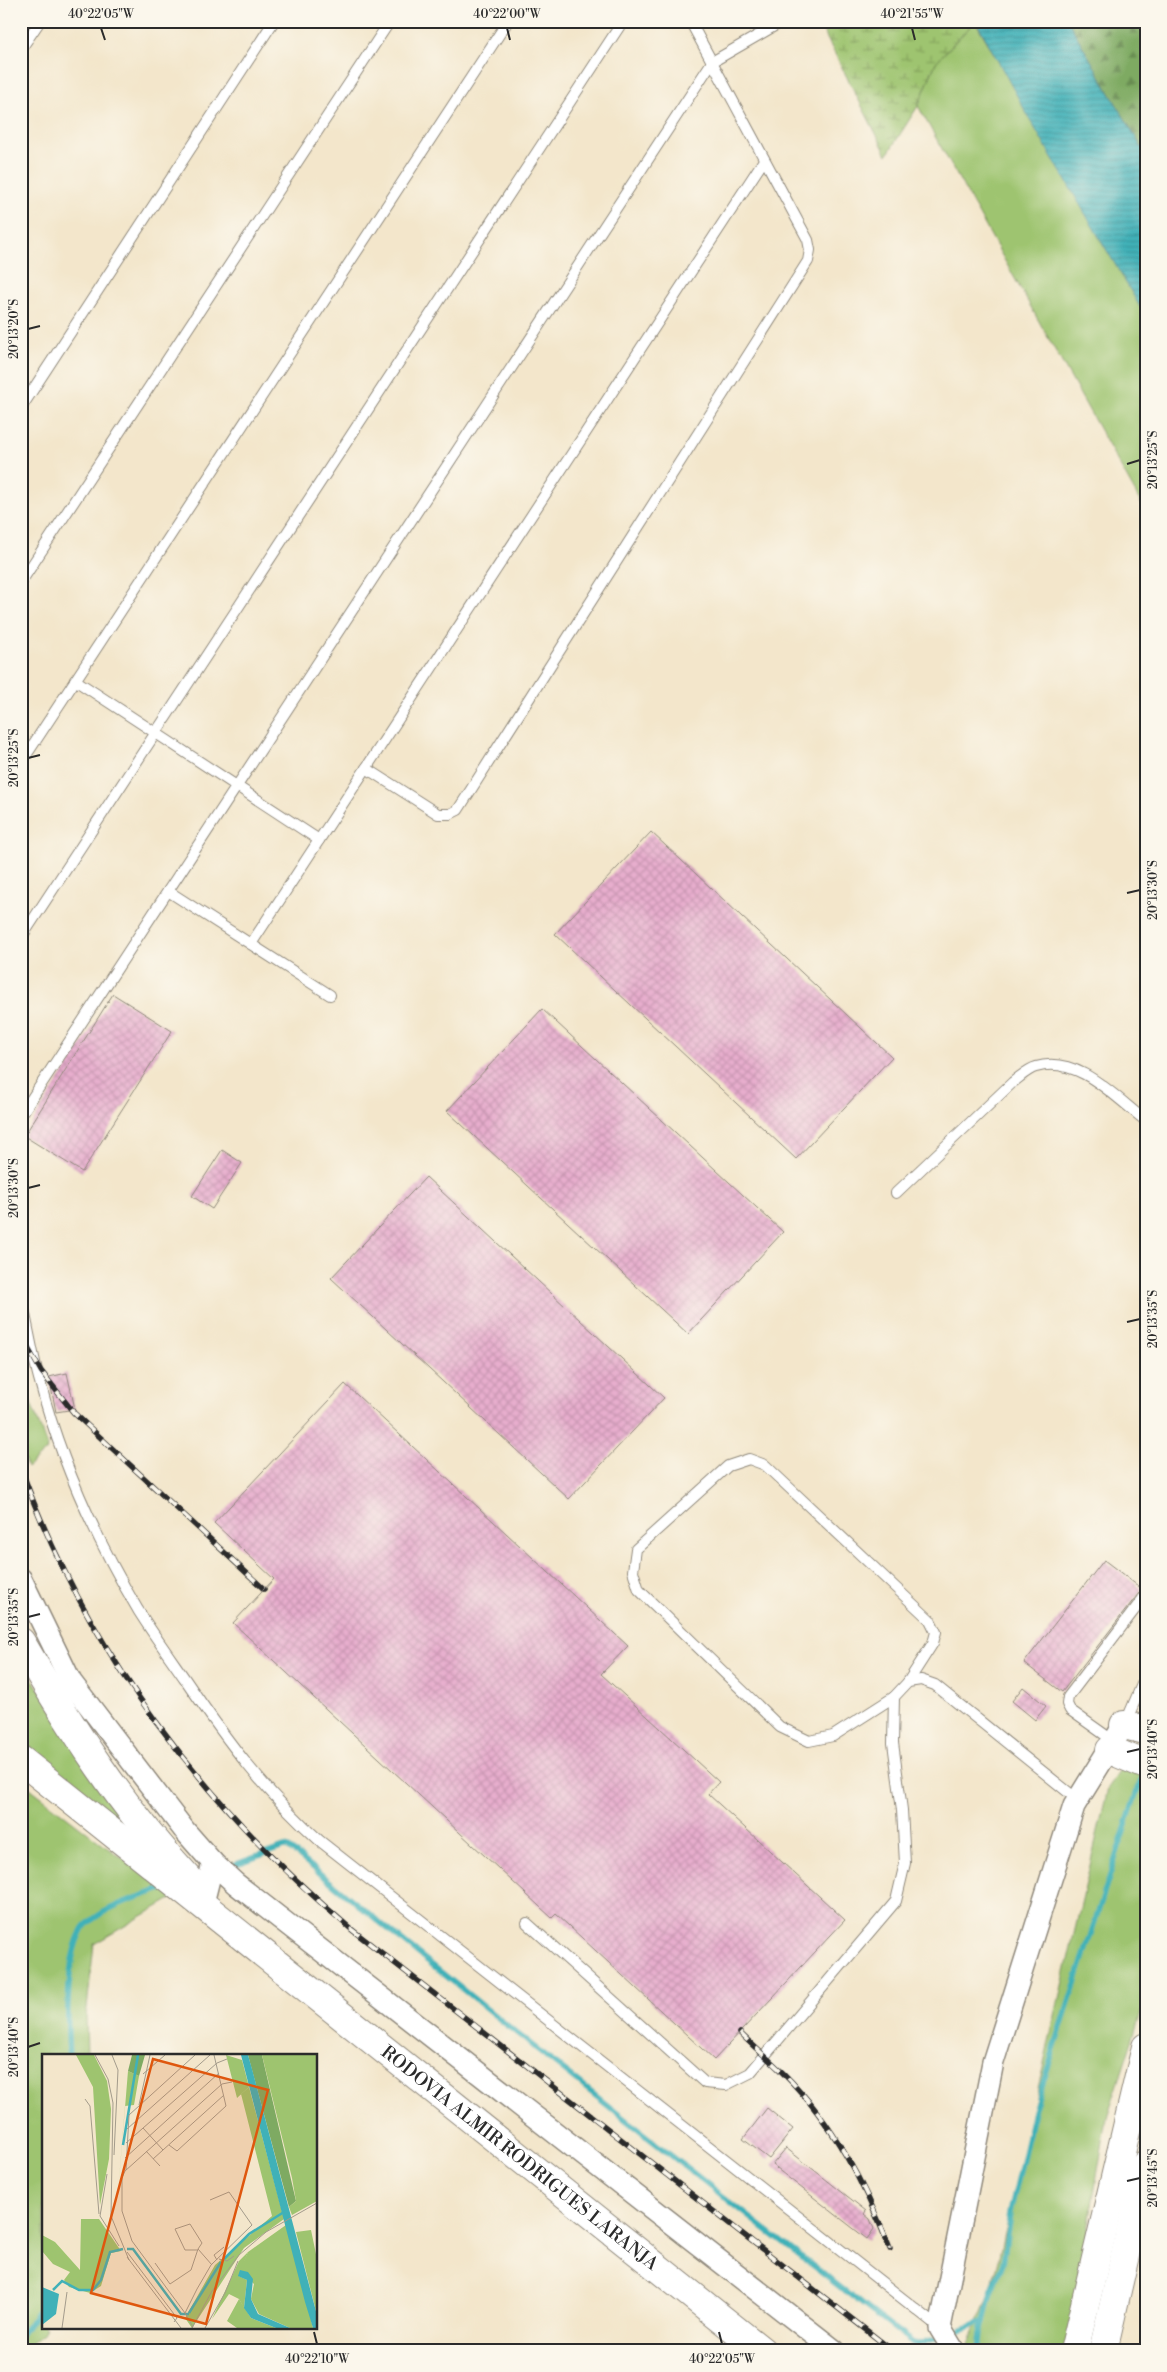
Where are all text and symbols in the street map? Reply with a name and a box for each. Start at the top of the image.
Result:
text: 40°22'05"W [68,7,135,22]
text: 40°22'00"W [473,7,542,22]
text: 40°21'55"W [880,7,945,22]
text: 20°13'20"S [7,299,22,359]
text: 20°13'25"S [1146,431,1161,489]
text: 20°13'25"S [7,729,22,787]
text: 20°13'30"S [1146,860,1161,920]
text: 20°13'30"S [7,1158,22,1218]
text: 20°13'35"S [1146,1290,1161,1348]
text: 20°13'35"S [7,1588,22,1646]
text: 20°13'40"S [1146,1719,1161,1779]
text: 20°13'40"S [7,2017,22,2077]
street label: RODOVIA ALMIR RODRIGUES LARANJA [376,2041,663,2276]
inset map [42,2054,318,2330]
text: 20°13'45"S [1146,2148,1161,2208]
text: 40°22'10"W [285,2352,350,2367]
text: 40°22'05"W [689,2352,756,2367]

